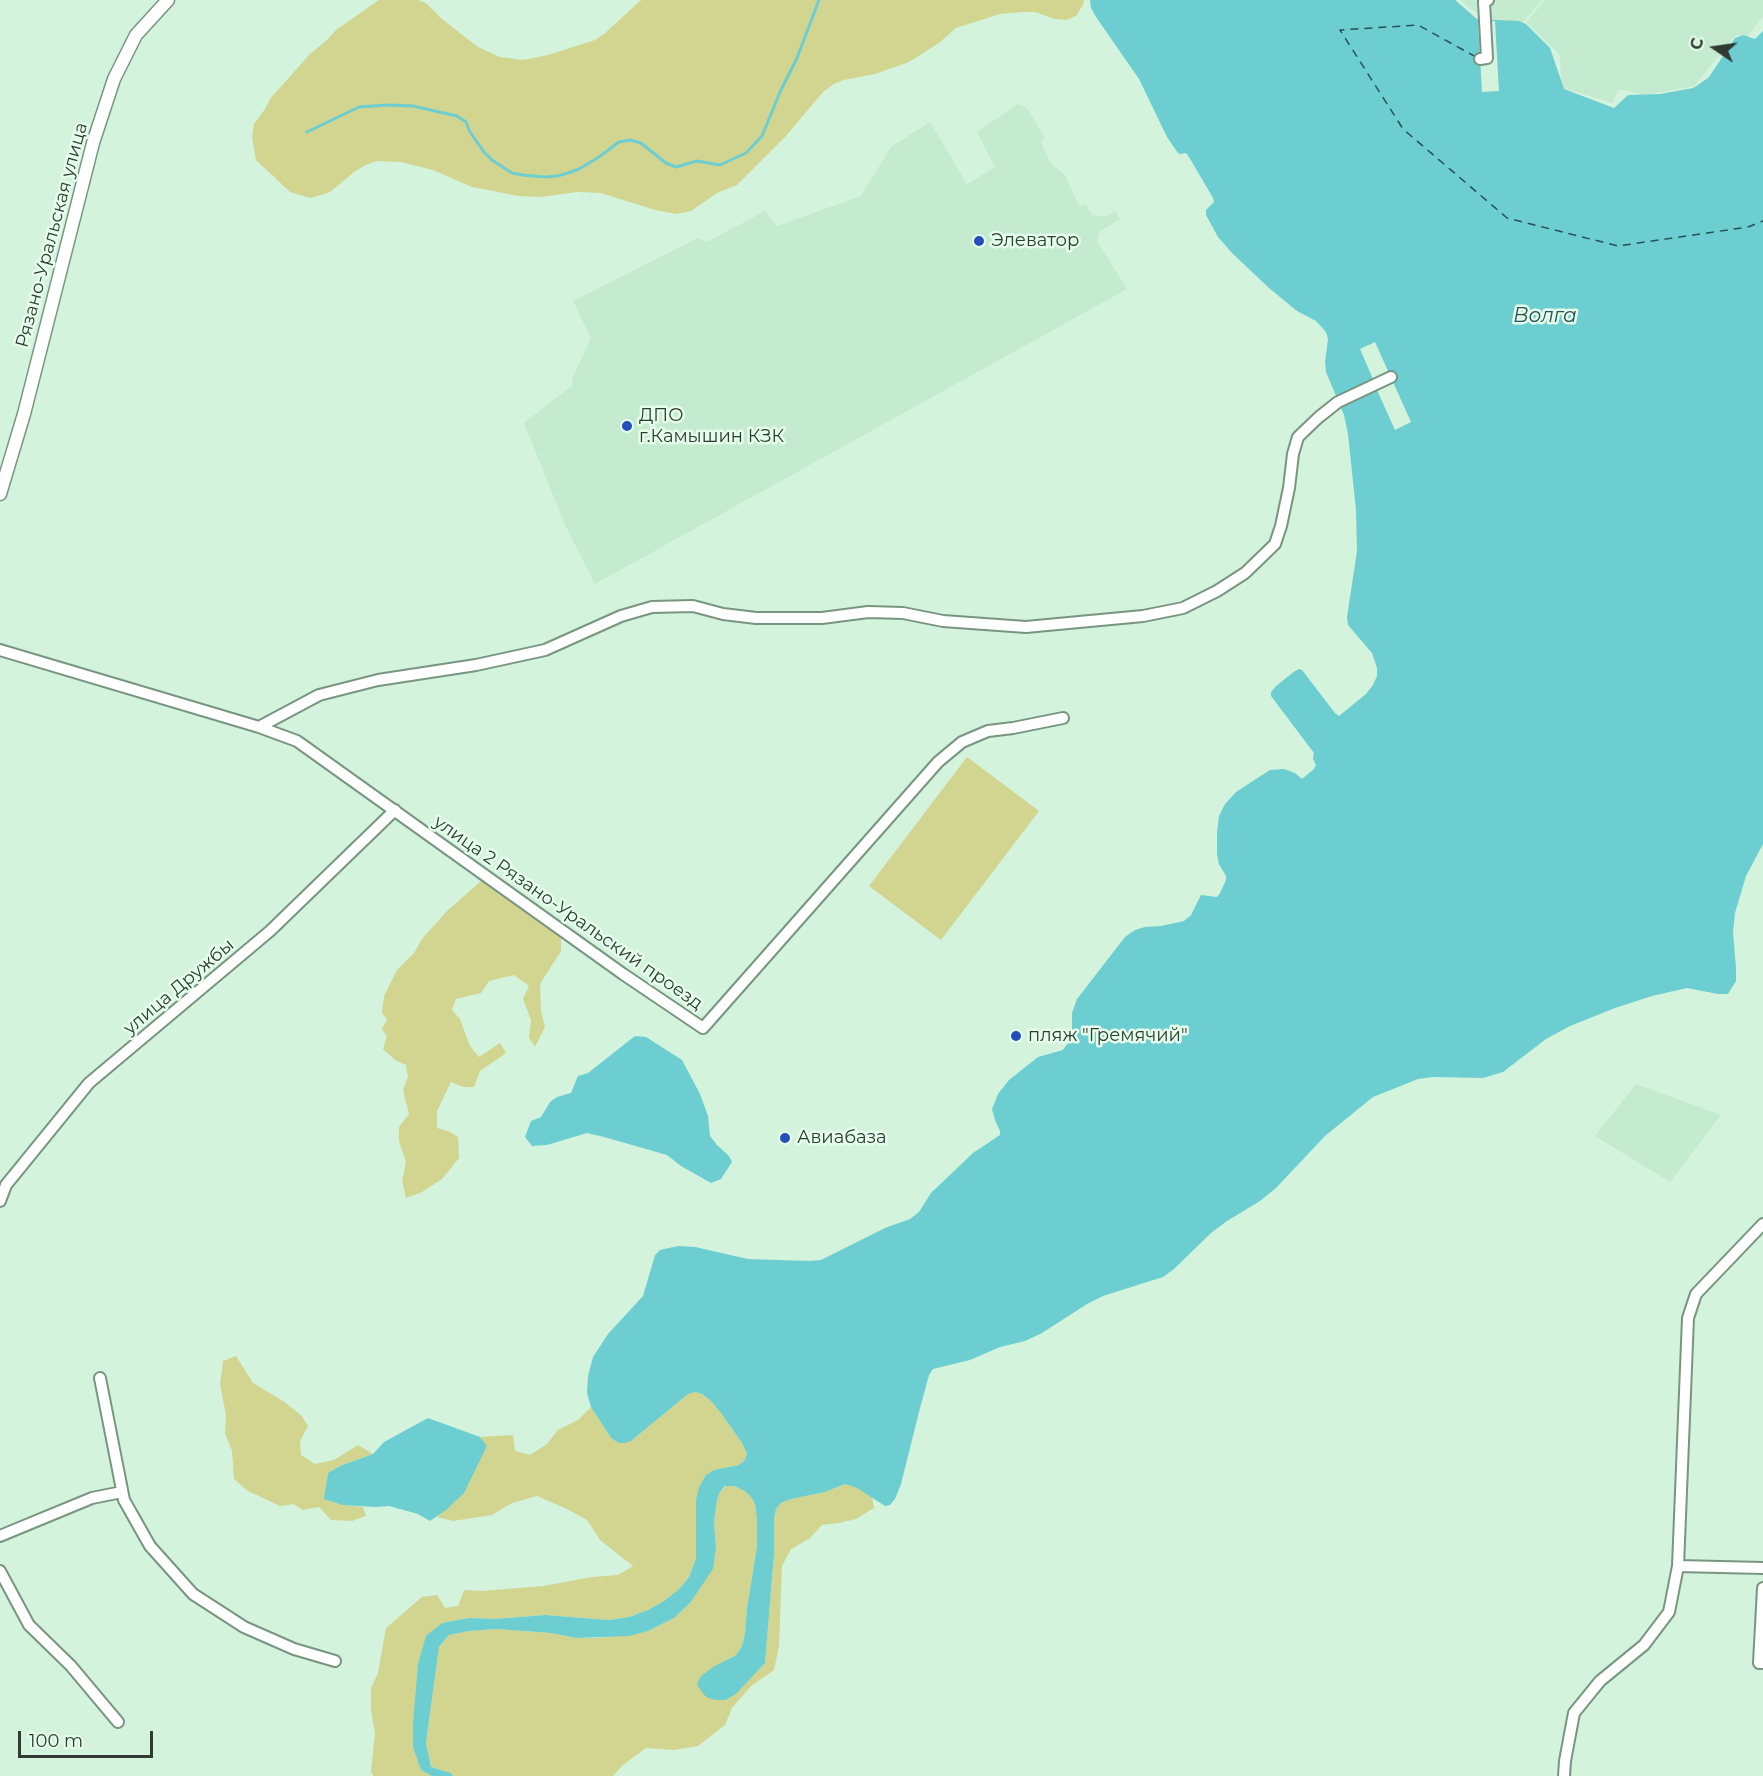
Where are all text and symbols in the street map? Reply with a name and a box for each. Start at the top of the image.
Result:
north arrow [1685,18,1745,78]
text: С [1686,36,1708,52]
street label: Рязано-Уральская улица [12,120,92,350]
place label: Элеватор [991,230,1079,252]
marker: Элеватор [972,234,986,248]
water label: Волга [1513,304,1577,328]
place label: ДПО г.Камышин КЗК [639,405,784,448]
marker: ДПО г.Камышин КЗК [620,419,634,433]
street label: улица 2 Рязано-Уральский проезд [429,811,707,1015]
street label: улица Дружбы [119,934,239,1040]
place label: пляж "Гремячий" [1028,1025,1188,1047]
marker: пляж "Гремячий" [1009,1029,1023,1043]
place label: Авиабаза [797,1127,887,1149]
marker: Авиабаза [778,1131,792,1145]
scale bar [21,1719,156,1757]
text: 100 m [29,1730,83,1752]

